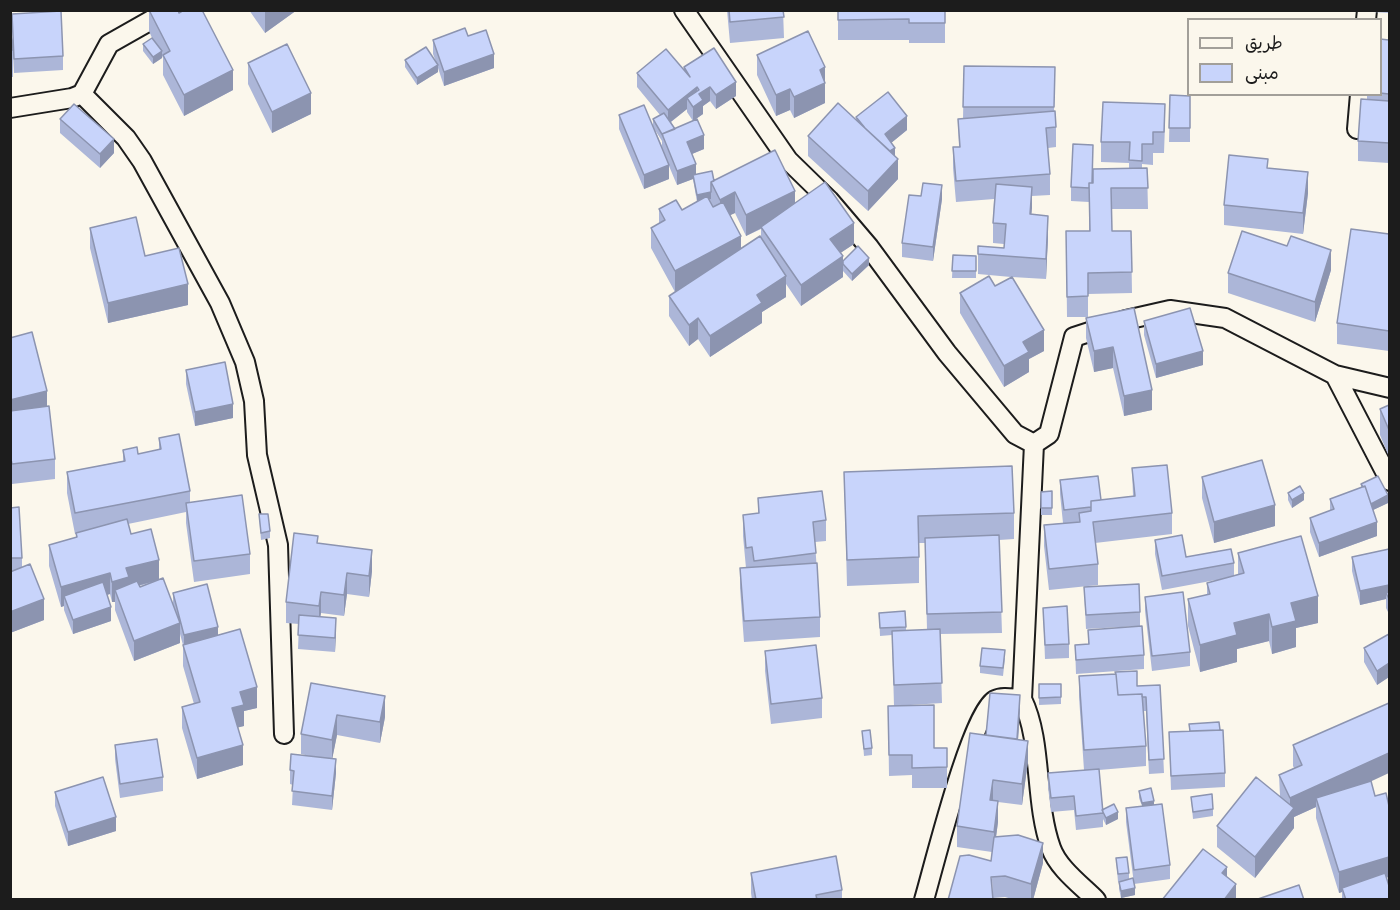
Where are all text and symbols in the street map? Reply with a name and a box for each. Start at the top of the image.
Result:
legend [1187,18,1382,96]
text: طريق [1245,28,1283,55]
text: مبنى [1245,58,1279,85]

